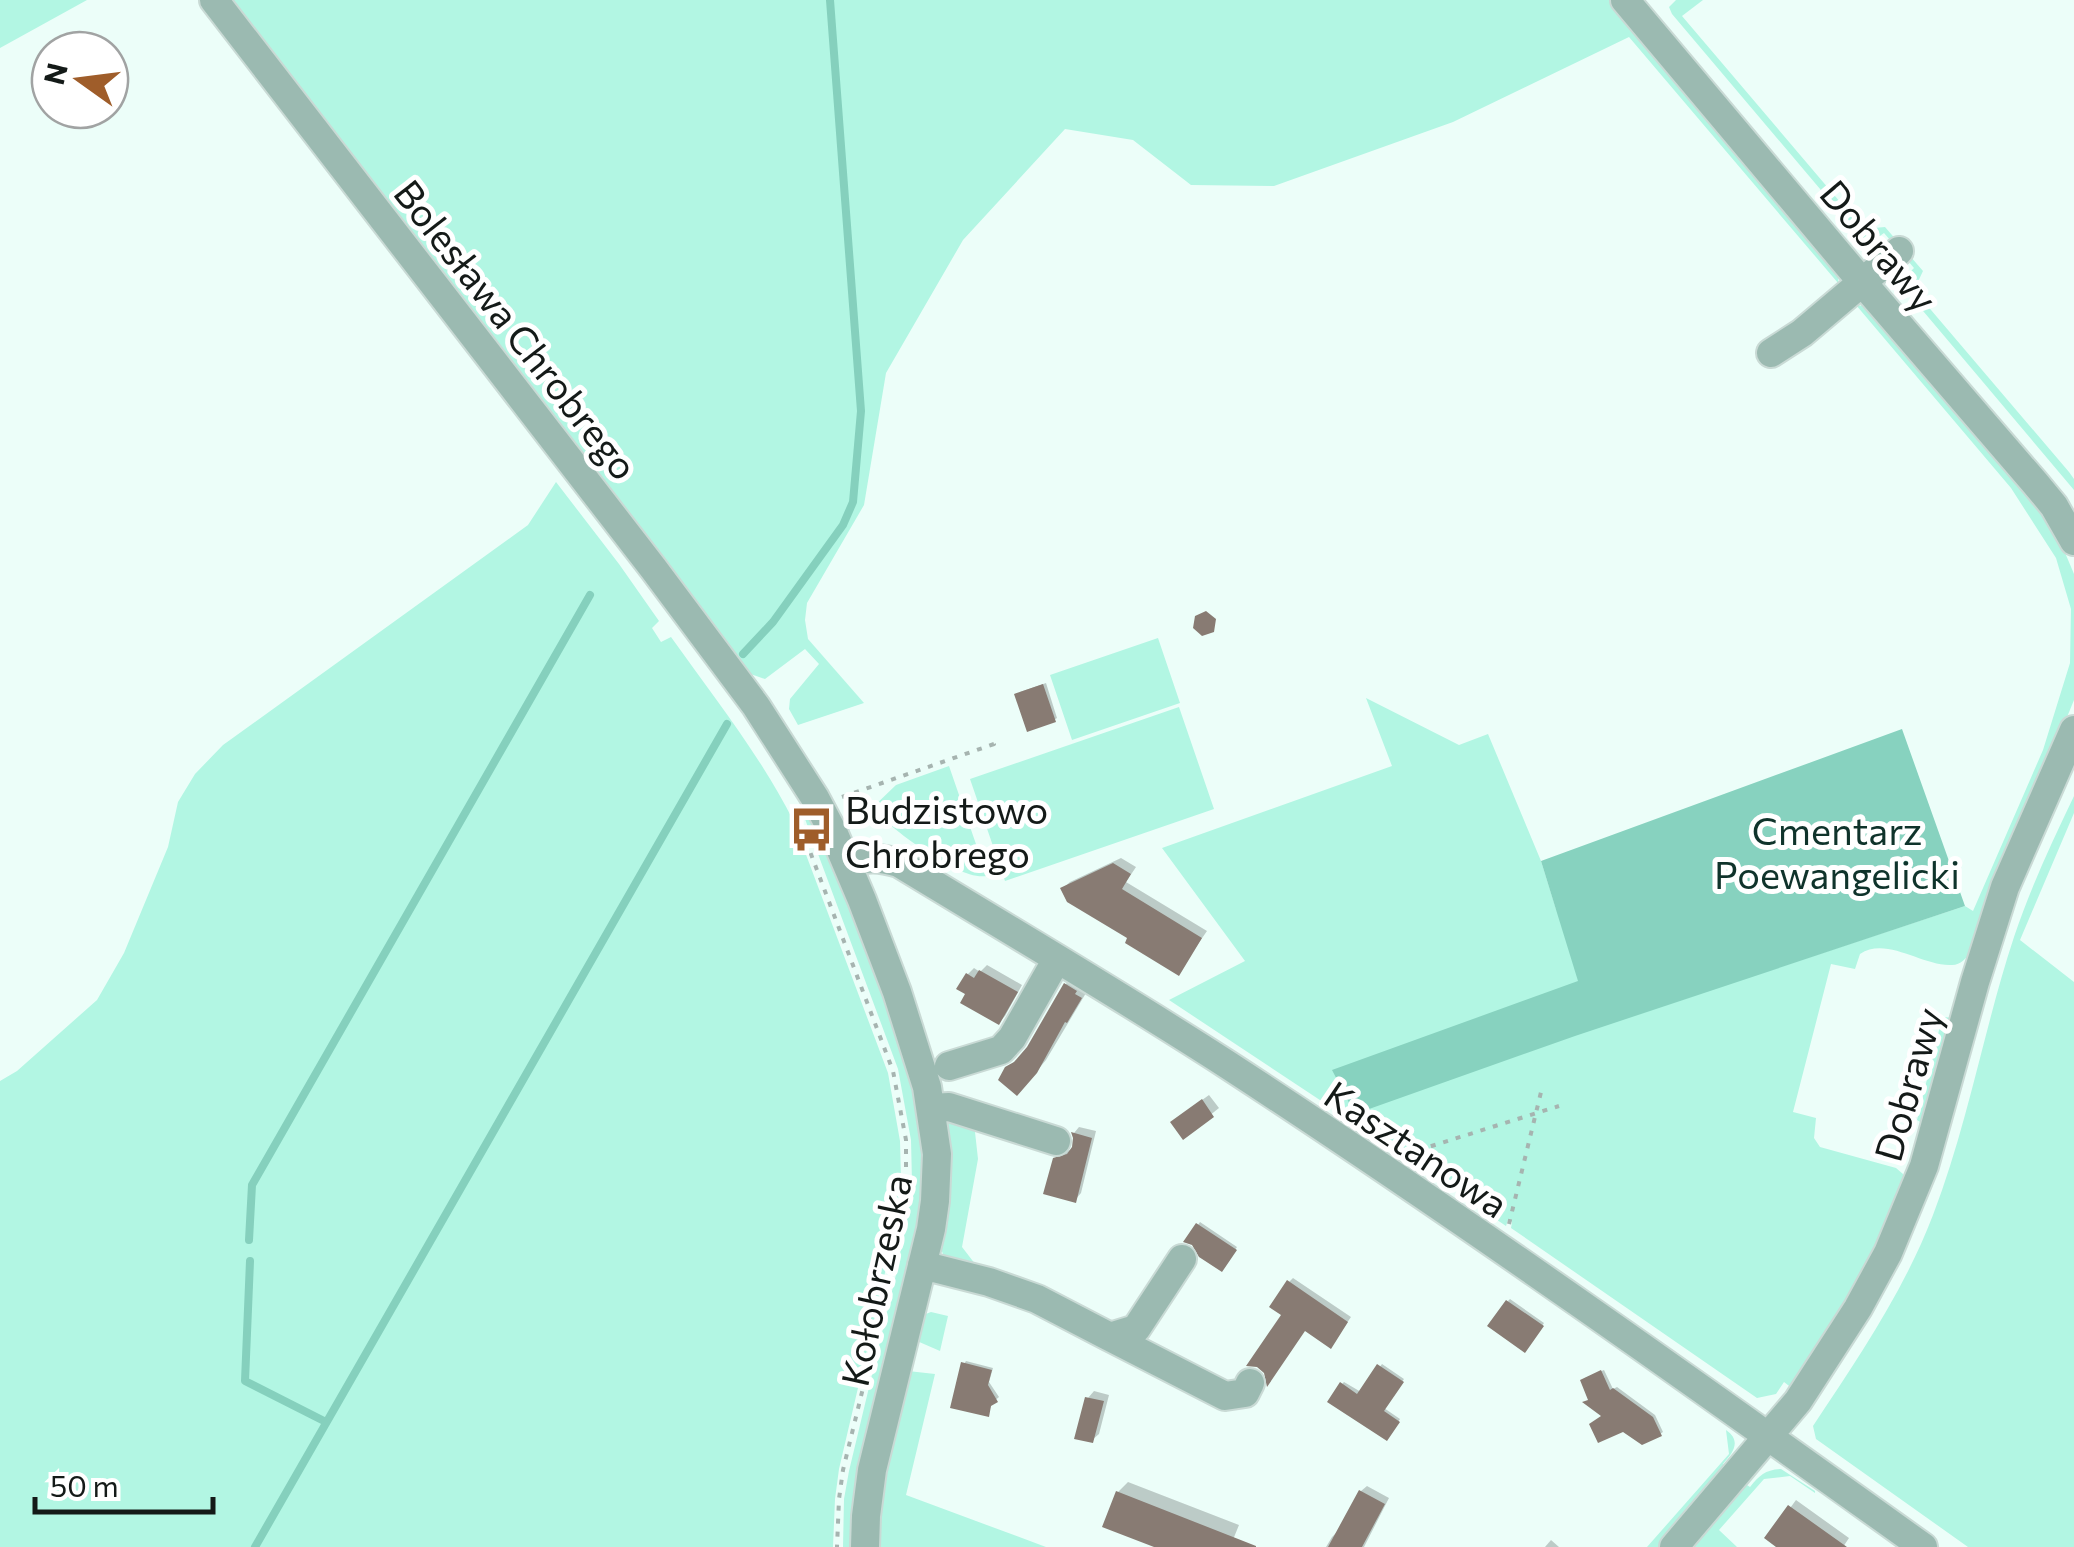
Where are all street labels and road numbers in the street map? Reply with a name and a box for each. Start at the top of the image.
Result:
street label: Bolesława Chrobrego [385,170,649,488]
street label: Dobrawy [1811,170,1949,320]
street label: Dobrawy [1863,1002,1951,1166]
street label: Kasztanowa [1317,1070,1517,1226]
street label: Kołobrzeska [830,1170,920,1390]

